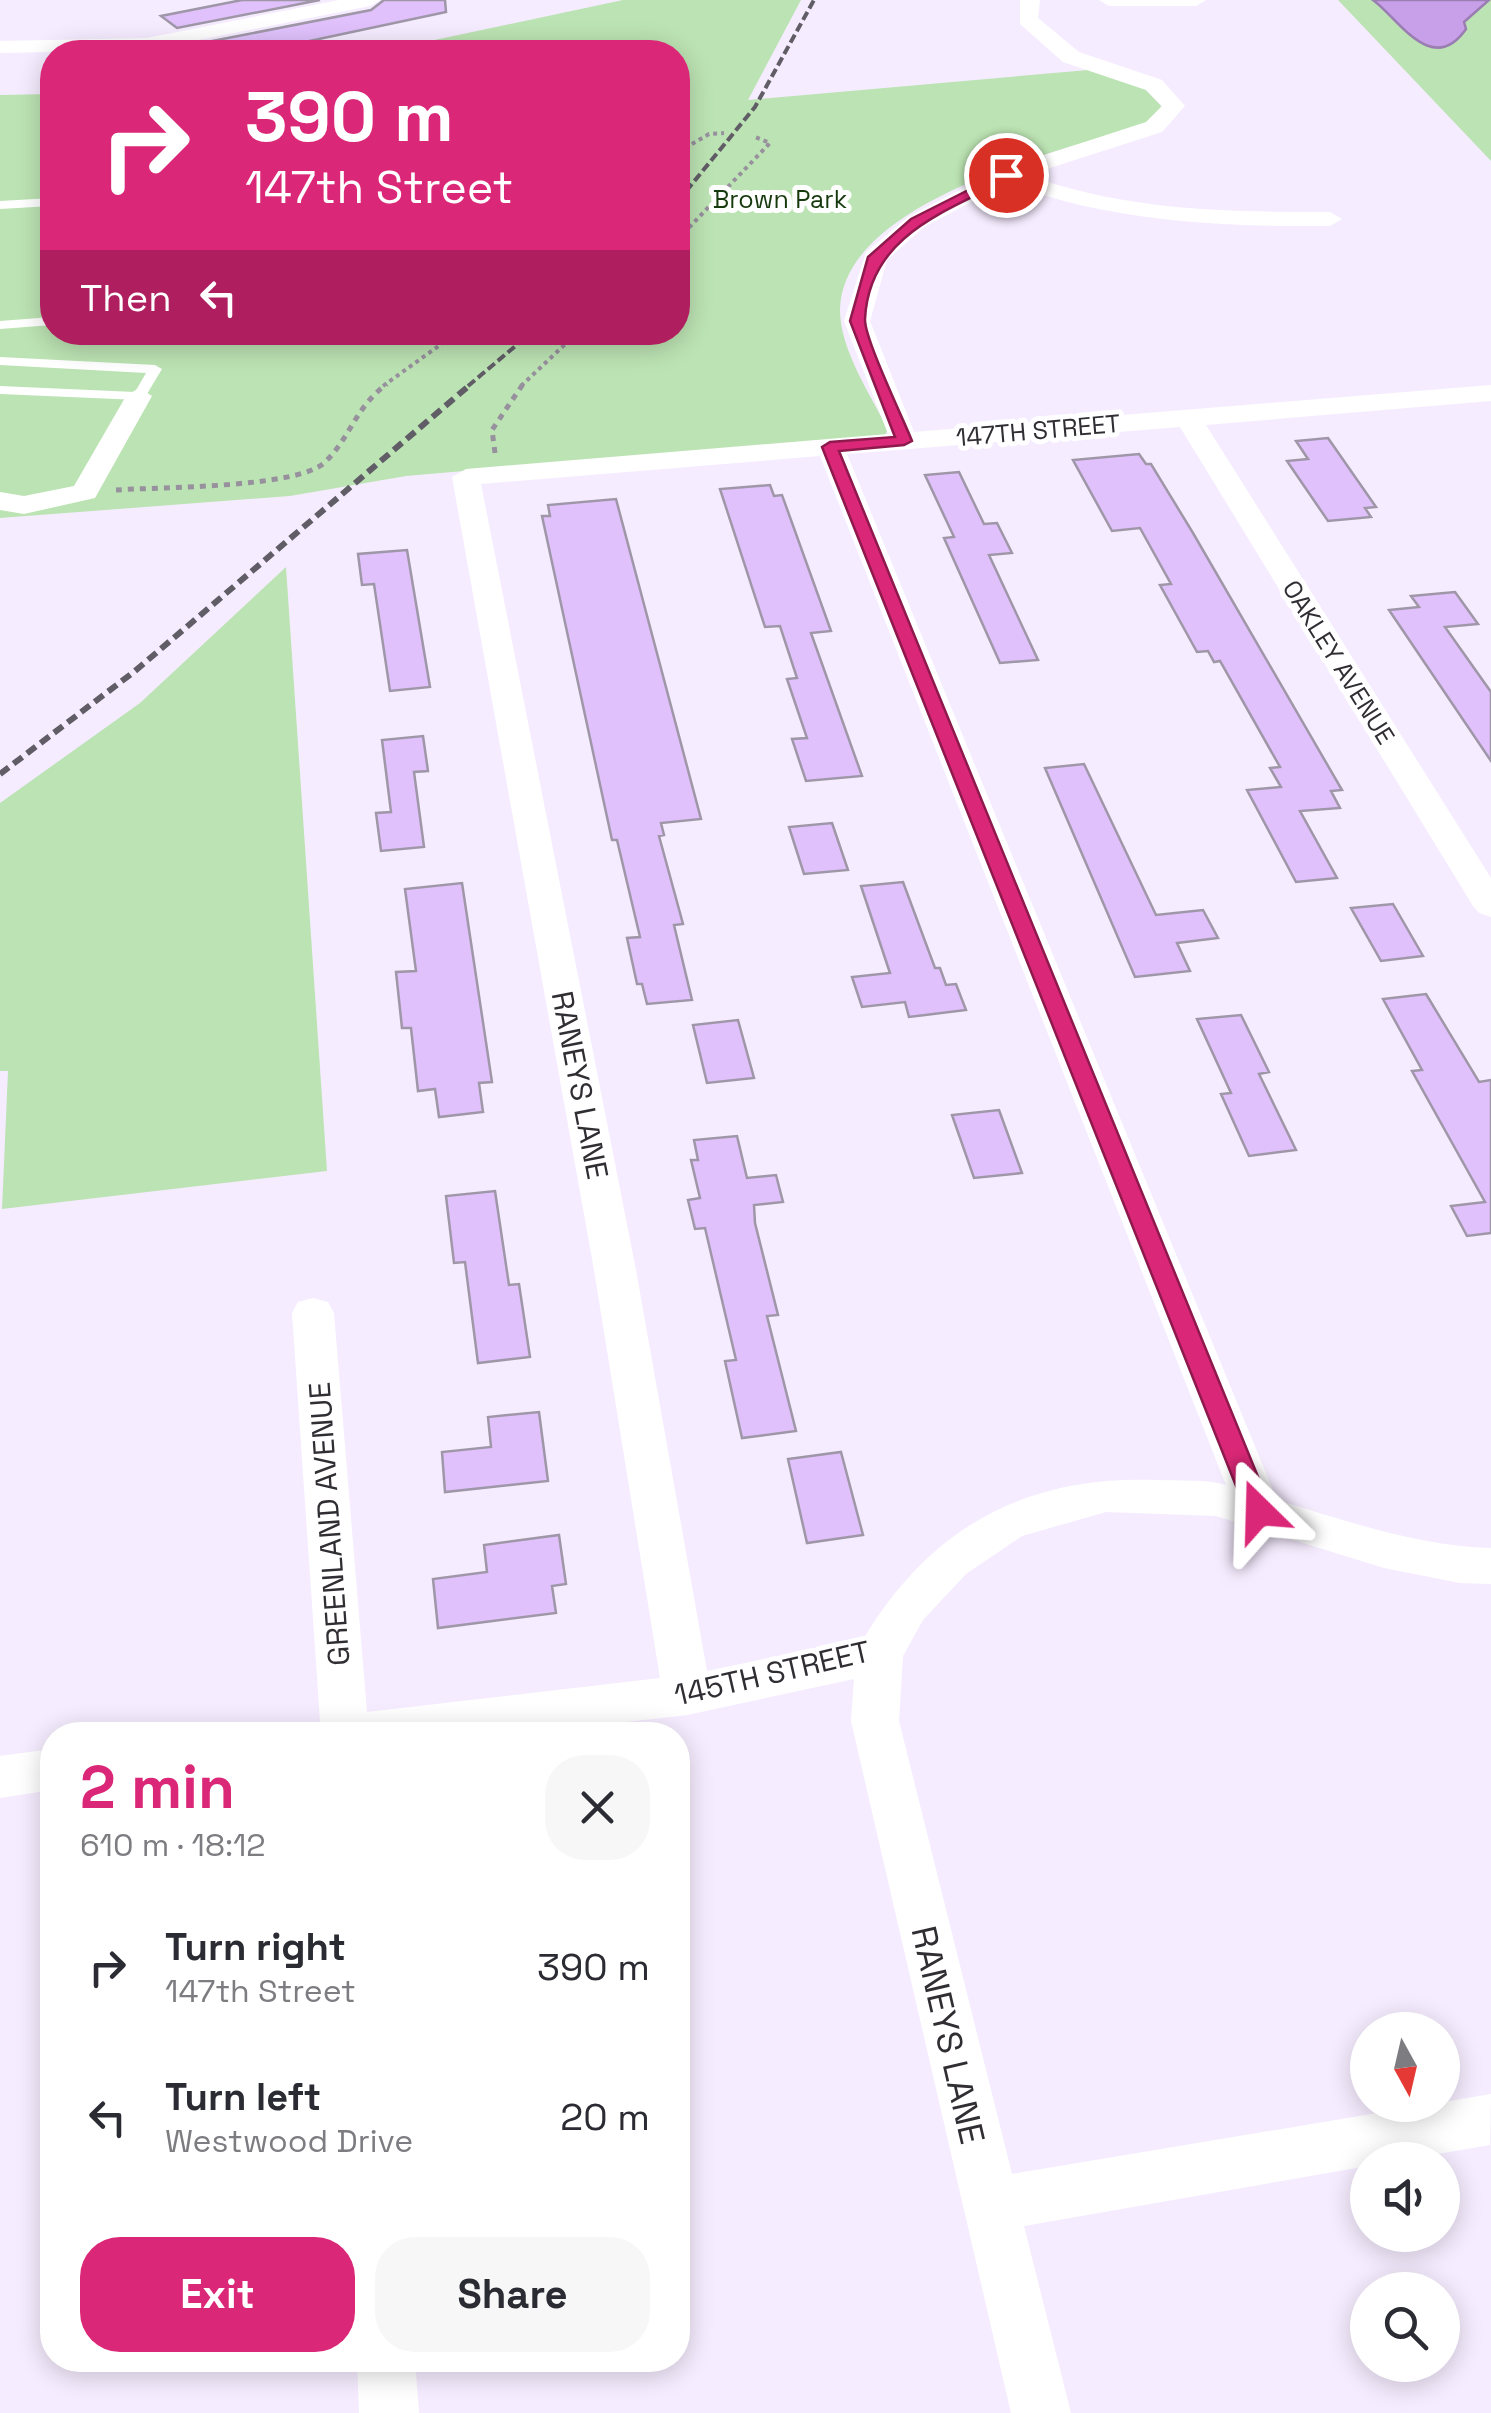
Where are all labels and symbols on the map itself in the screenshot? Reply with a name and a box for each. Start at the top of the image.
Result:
pin [964,133,1049,218]
park label: Brown Park [713,183,847,215]
street label: 147TH STREET [955,407,1122,453]
street label: OAKLEY AVENUE [1276,574,1402,750]
street label: RANEYS LANE [543,988,617,1182]
street label: GREENLAND AVENUE [300,1381,358,1667]
position arrow [1207,1459,1311,1563]
street label: 145TH STREET [670,1632,874,1714]
street label: RANEYS LANE [902,1922,994,2148]
north arrow [1350,2012,1460,2122]

